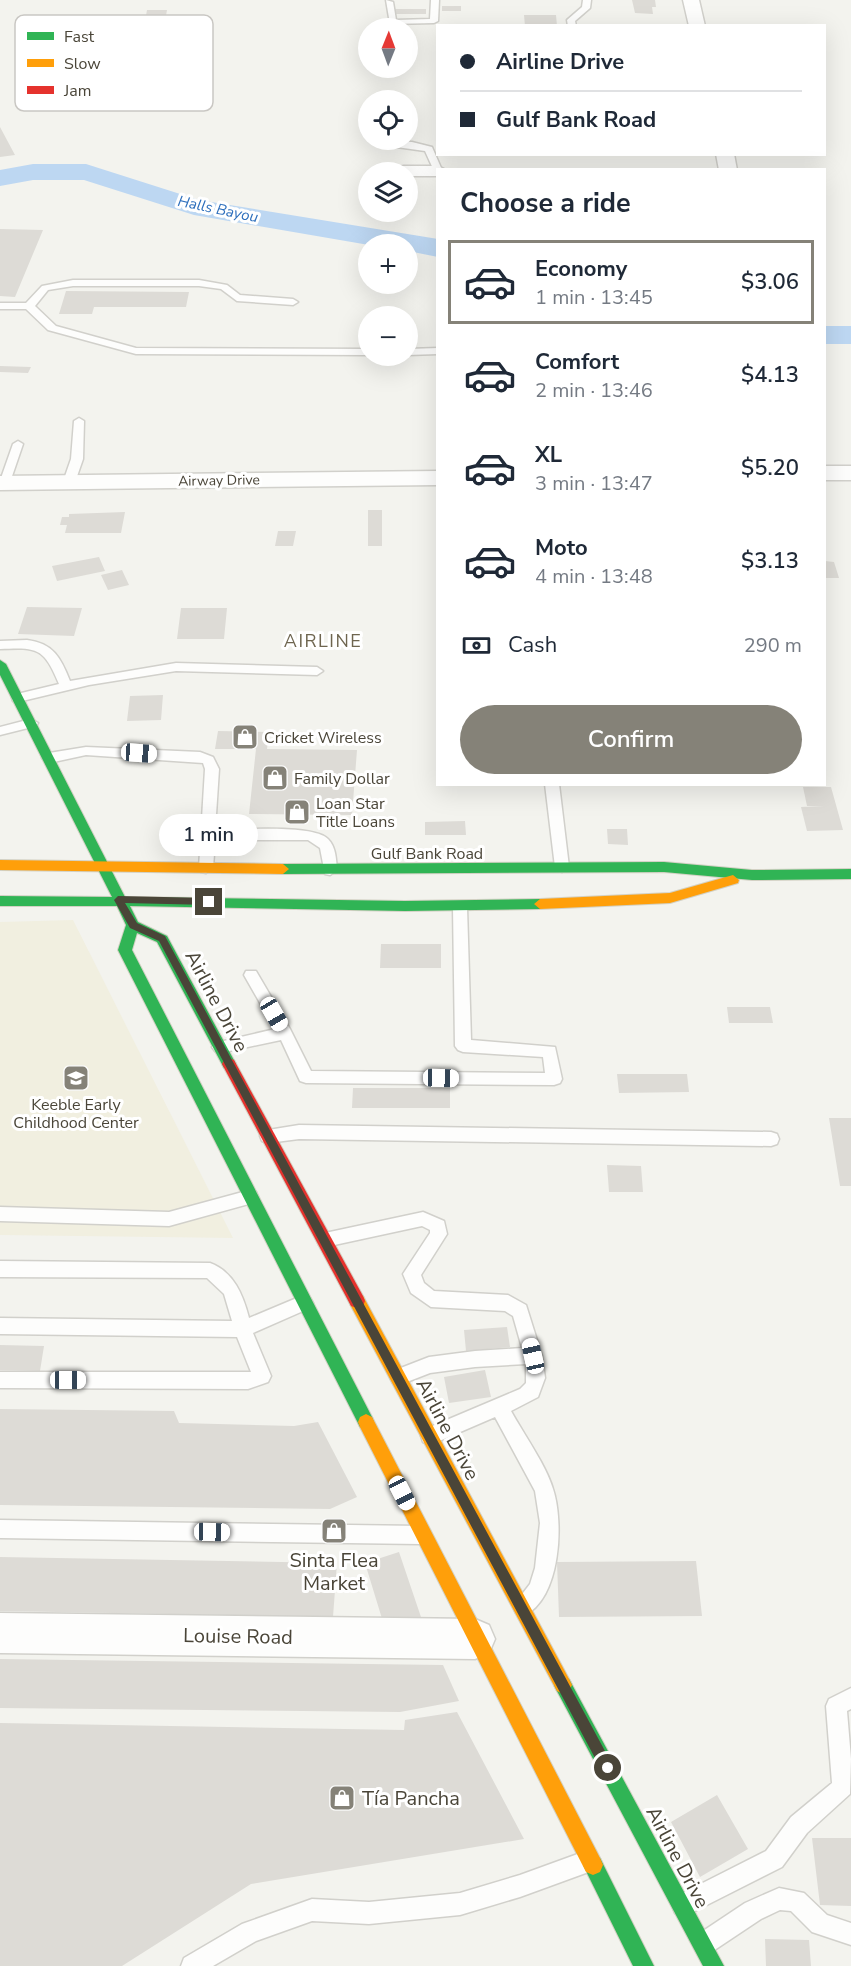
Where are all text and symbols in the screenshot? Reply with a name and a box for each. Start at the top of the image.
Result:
legend [15,15,213,111]
north arrow [358,18,418,78]
map controls [358,18,418,366]
text: Fast [64,26,95,48]
text: Airline Drive [496,47,624,77]
text: Slow [64,53,101,75]
text: Jam [63,80,91,102]
button: locate [358,90,418,150]
text: Gulf Bank Road [496,105,656,135]
button: layers [358,162,418,222]
text: Choose a ride [460,185,631,222]
water label: Halls Bayou [176,191,260,227]
button: + [358,234,418,294]
text: Economy [535,254,627,284]
icon: car [463,255,517,309]
text: $3.06 [741,267,799,297]
text: 1 min · 13:45 [535,284,653,311]
button: − [358,306,418,366]
text: Comfort [535,347,619,377]
icon: car [463,348,517,402]
text: $4.13 [741,360,799,390]
text: 2 min · 13:46 [535,377,653,404]
text: XL [535,440,562,470]
icon: car [463,441,517,495]
text: $5.20 [741,453,799,483]
street label: Airway Drive [178,470,260,491]
text: 3 min · 13:47 [535,470,653,497]
text: Moto [535,533,588,563]
icon: car [463,534,517,588]
text: $3.13 [741,546,799,576]
text: 4 min · 13:48 [535,563,653,590]
district label: AIRLINE [284,629,362,653]
icon: cash [460,629,493,662]
text: Cash [508,630,557,660]
text: 290 m [744,632,802,659]
button: Confirm [460,705,802,774]
shop icon: Cricket Wireless [230,722,260,752]
place label: Cricket Wireless [264,727,382,749]
car [120,743,158,763]
shop icon: Family Dollar [260,763,290,793]
place label: Family Dollar [294,768,390,790]
place label: Loan Star Title Loans [316,793,395,833]
shop icon: Loan Star Title Loans [282,797,312,827]
callout: 1 min [160,815,258,857]
text: 1 min [183,821,234,848]
street label: Gulf Bank Road [371,843,483,865]
route end [195,888,222,915]
street label: Airline Drive [178,946,255,1057]
car [257,994,291,1034]
school or university icon: Keeble Early Childhood Center [61,1063,91,1093]
car [423,1069,459,1087]
place label: Keeble Early Childhood Center [13,1094,139,1134]
car [520,1336,546,1376]
car [50,1371,86,1389]
street label: Airline Drive [409,1374,486,1485]
car [386,1473,418,1513]
shop icon: Sinta Flea Market [319,1516,349,1546]
car [194,1523,230,1541]
place label: Sinta Flea Market [289,1547,379,1597]
street label: Louise Road [183,1622,293,1651]
route start [594,1754,621,1781]
shop icon: Tía Pancha [327,1783,357,1813]
place label: Tía Pancha [362,1785,460,1812]
street label: Airline Drive [639,1802,716,1913]

